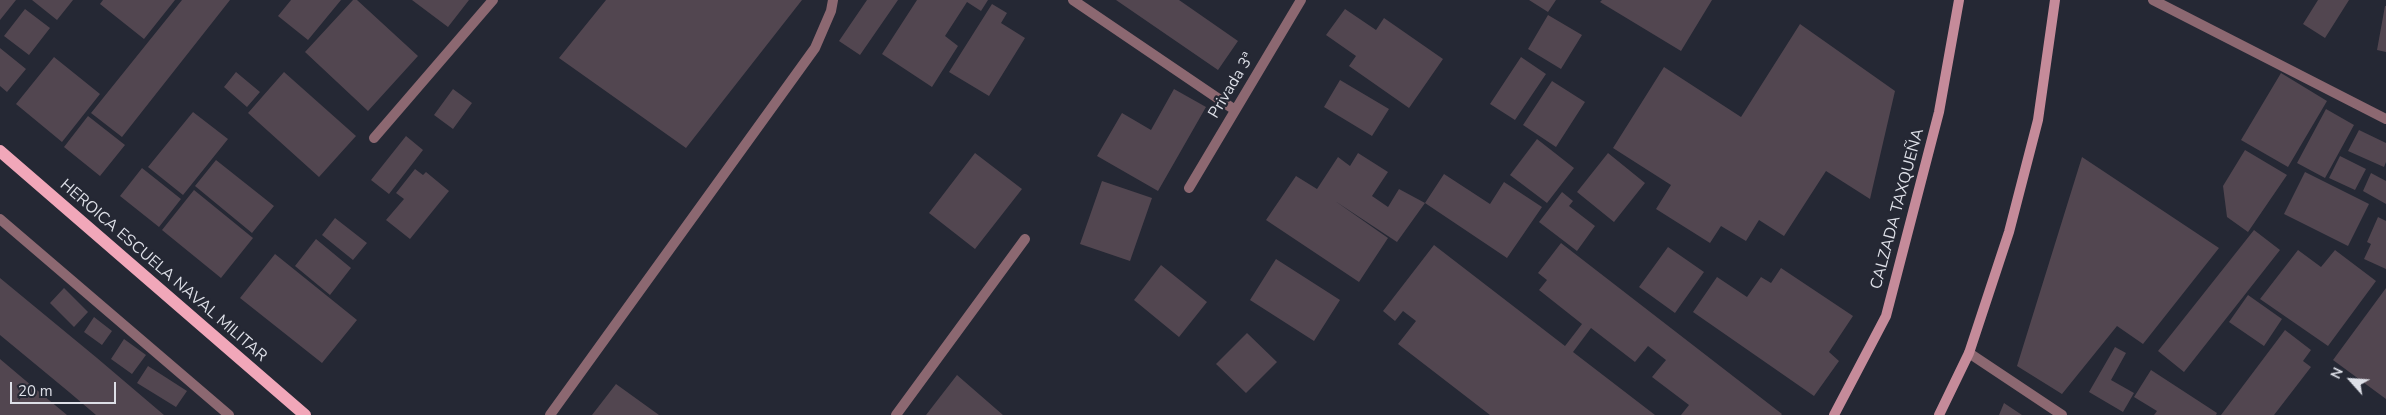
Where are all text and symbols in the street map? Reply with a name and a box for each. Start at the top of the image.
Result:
street label: Privada 3ª [1205,50,1259,122]
street label: CALZADA TAXQUEÑA [1867,126,1929,292]
street label: HEROICA ESCUELA NAVAL MILITAR [55,176,271,366]
north arrow [2326,355,2376,405]
text: N [2326,364,2348,382]
scale bar [12,372,119,404]
text: 20 m [18,381,53,401]

